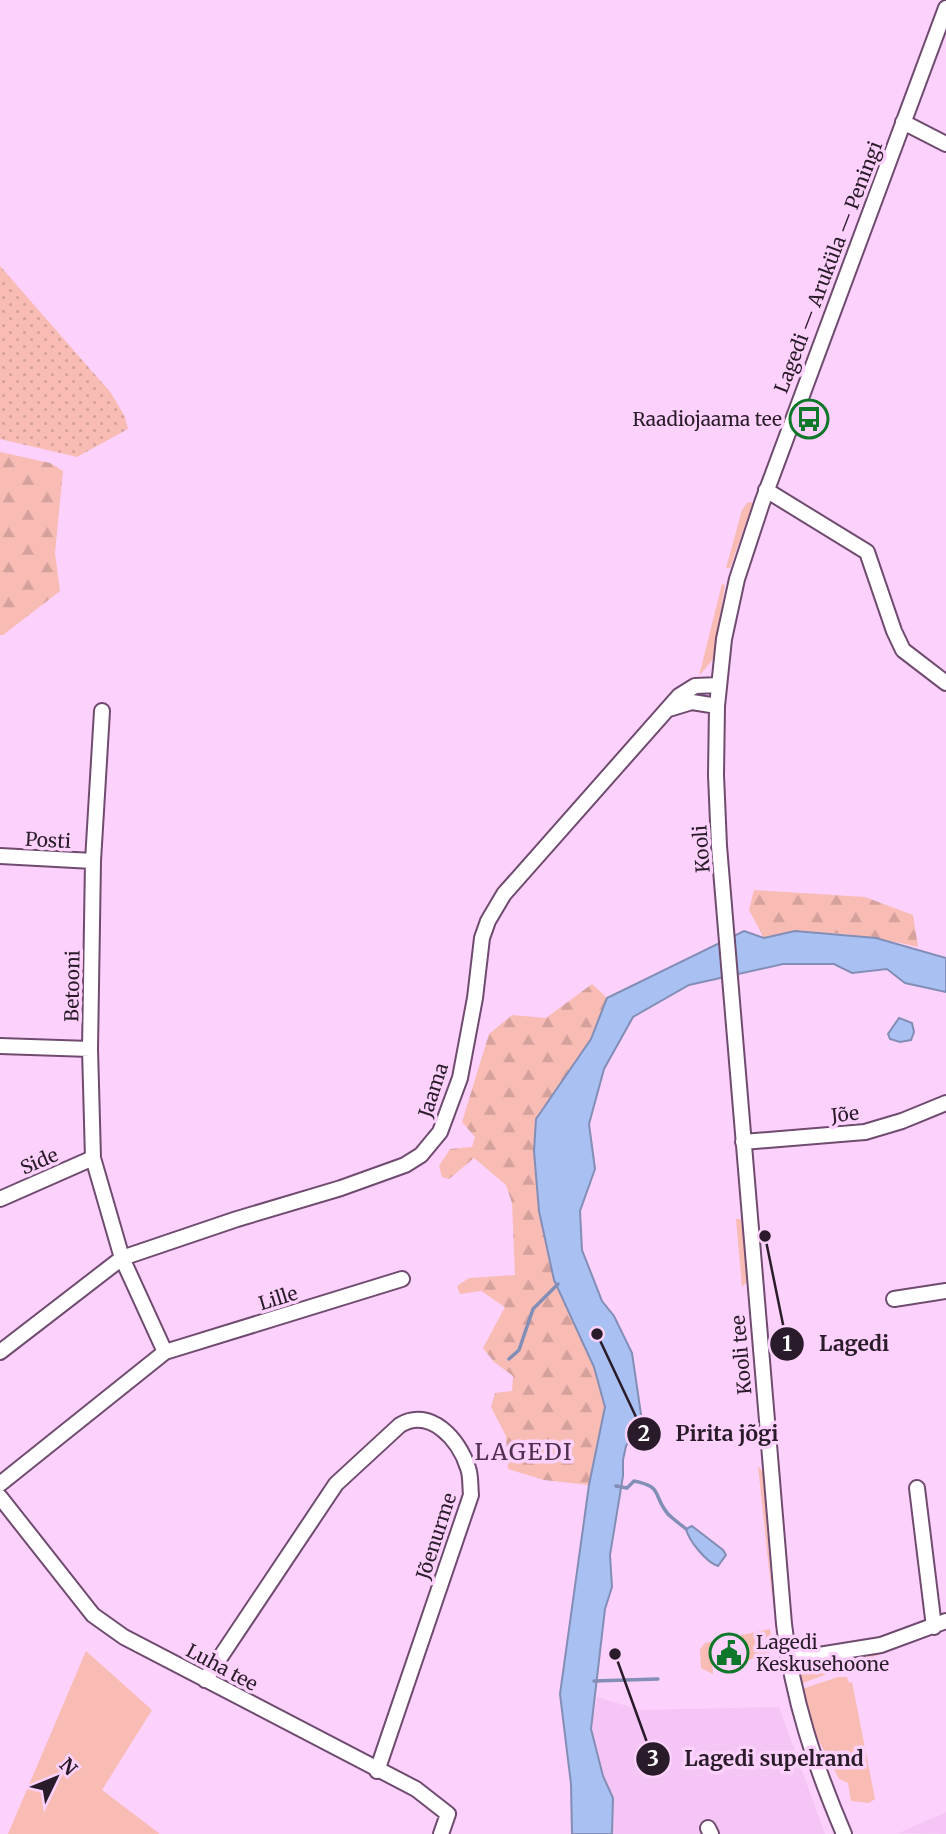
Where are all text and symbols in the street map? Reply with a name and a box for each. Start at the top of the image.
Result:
street label: Lagedi — Aruküla — Peningi [769,138,887,396]
bus stop icon: Raadiojaama tee [788,398,830,440]
place label: Raadiojaama tee [632,407,782,431]
street label: Kooli [687,824,715,874]
street label: Posti [24,827,72,853]
street label: Betooni [59,950,85,1022]
street label: Jaama [413,1060,453,1121]
street label: Jõe [829,1101,860,1128]
street label: Side [17,1142,62,1180]
street label: Lille [256,1281,300,1315]
street label: Kooli tee [726,1314,756,1396]
callout: Lagedi [769,1323,903,1365]
text: 1 [782,1330,792,1357]
text: Lagedi [819,1330,889,1357]
callout: Pirita jõgi [627,1413,793,1455]
text: 2 [638,1420,650,1447]
text: Pirita jõgi [676,1420,778,1447]
district label: LAGEDI [474,1437,574,1466]
street label: Jõenurme [410,1490,461,1583]
place label: Lagedi Keskusehoone [756,1630,889,1676]
public building icon: Lagedi Keskusehoone [708,1632,750,1674]
street label: Luha tee [182,1638,262,1696]
callout: Lagedi supelrand [635,1738,878,1780]
north arrow [21,1743,91,1813]
text: 3 [647,1745,659,1772]
text: Lagedi supelrand [684,1745,864,1772]
text: N [55,1753,82,1780]

